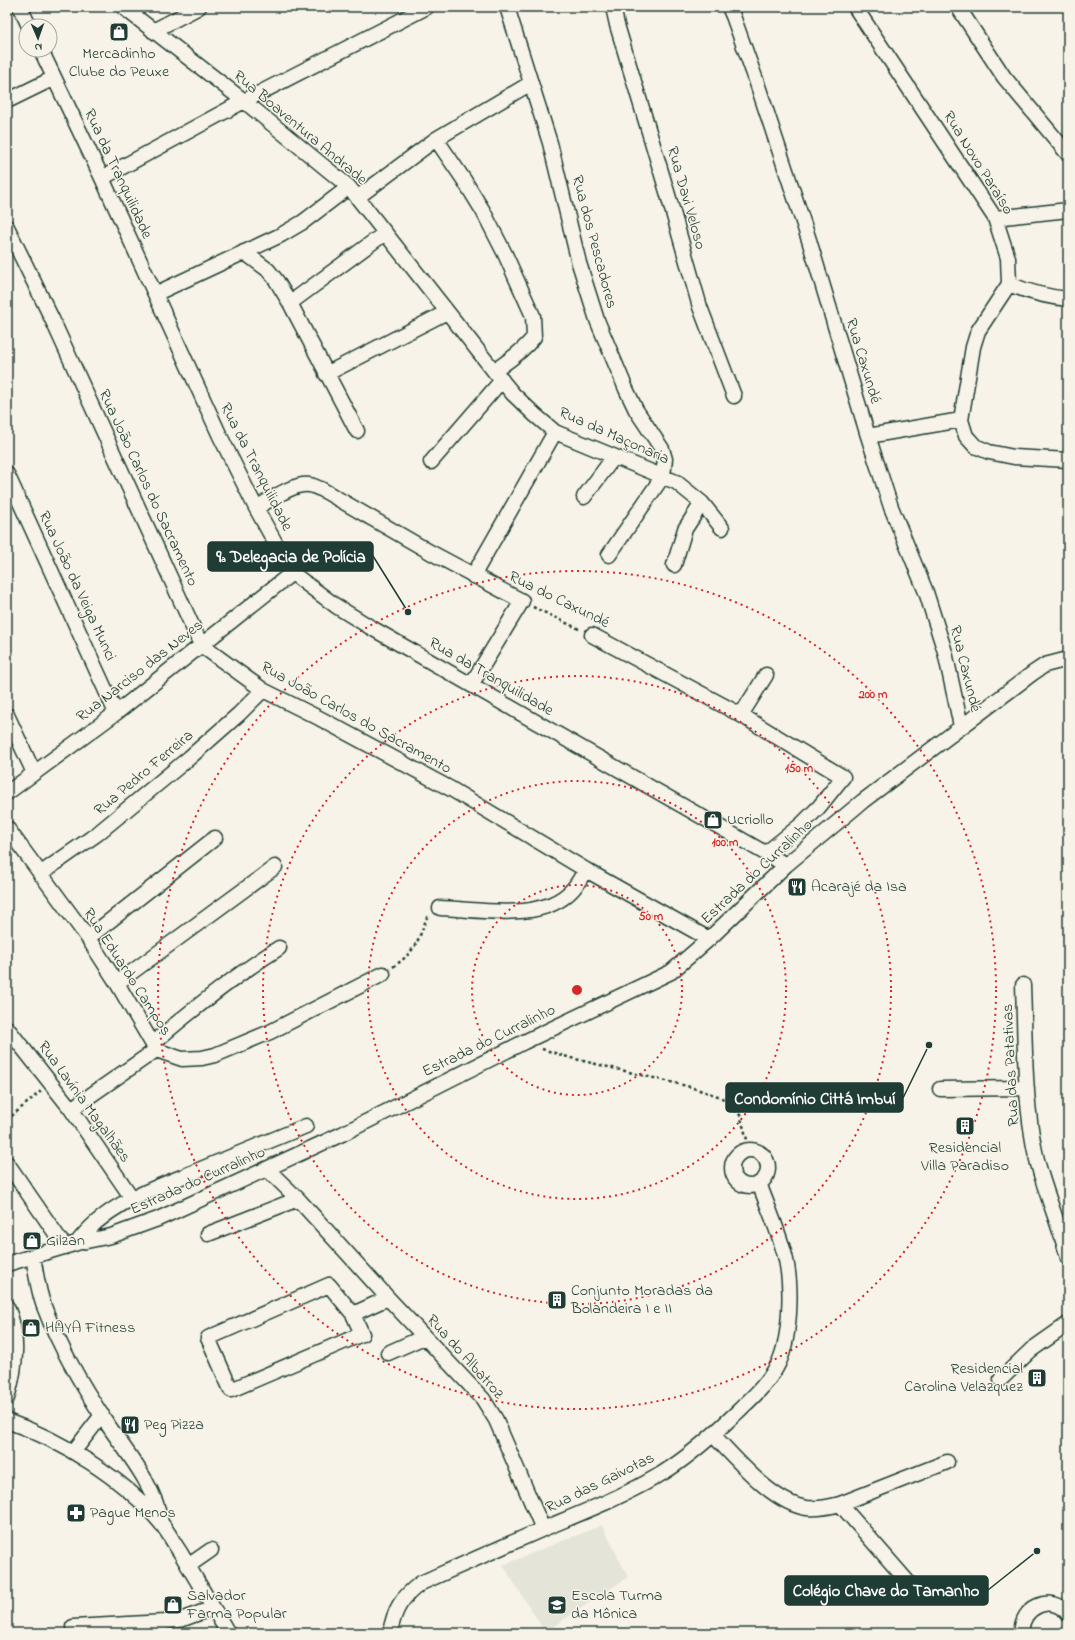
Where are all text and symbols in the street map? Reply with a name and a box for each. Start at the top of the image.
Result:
north arrow [18,18,58,58]
shop icon: Mercadinho Clube do Peuxe [108,21,130,43]
text: N [34,39,42,55]
place label: Mercadinho Clube do Peuxe [69,42,170,84]
street label: Rua Boaventura Andrade [228,65,373,192]
street label: Rua da Tranquilidade [77,105,159,244]
street label: Rua Novo Paraíso [937,107,1019,219]
street label: Rua Davi Veloso [660,144,712,252]
street label: Rua dos Pescadores [565,173,623,311]
street label: Rua Caxundé [839,315,888,408]
street label: Rua João Carlos do Sacramento [92,386,204,590]
street label: Rua da Tranquilidade [213,399,299,536]
street label: Rua da Maçonaria [555,401,673,471]
street label: Rua João da Veiga Munci [32,507,122,665]
callout: 9ª Delegacia de Polícia [208,542,373,571]
text: 9ª Delegacia de Polícia [215,545,366,572]
street label: Rua do Caxundé [504,565,614,635]
street label: Rua Narciso das Neves [71,614,209,728]
street label: Rua Caxundé [943,623,988,716]
street label: Rua da Tranquilidade [424,631,559,723]
street label: Rua João Carlos do Sacramento [256,655,456,781]
text: 200 m [858,686,888,704]
street label: Rua Pedro Ferreira [89,724,199,822]
text: 150 m [785,760,814,778]
place label: Ucriollo [727,808,774,832]
shop icon: Ucriollo [702,809,724,831]
street label: Estrada do Curralinho [696,814,818,930]
text: 100 m [712,834,739,852]
place label: Acarajé da Isa [811,875,907,899]
restaurant icon: Acarajé da Isa [786,876,808,898]
street label: Rua Eduardo Campos [77,903,177,1041]
text: 50 m [639,908,664,926]
centre of rings [570,983,584,997]
street label: Estrada do Curralinho [418,998,560,1084]
street label: Rua das Patativas [996,1003,1026,1127]
street label: Rua Lavínia Magalhães [32,1036,136,1168]
callout: Condomínio Cittá Imbuí [726,1083,903,1112]
text: Condomínio Cittá Imbuí [734,1087,896,1112]
building icon: Residencial Villa Paradiso [954,1115,976,1137]
place label: Residencial Villa Paradiso [920,1136,1009,1178]
street label: Estrada do Curralinho [127,1140,269,1222]
place label: Gilzan [46,1229,85,1253]
shop icon: Gilzan [21,1230,43,1252]
place label: Conjunto Moradas da Bolandeira I e II [570,1279,713,1321]
building icon: Conjunto Moradas da Bolandeira I e II [546,1289,568,1311]
street label: Rua do Albatroz [420,1309,510,1405]
place label: HAYA Fitness [45,1316,135,1340]
shop icon: HAYA Fitness [20,1317,42,1339]
place label: Residencial Carolina Velazquez [904,1357,1023,1399]
building icon: Residencial Carolina Velazquez [1026,1367,1048,1389]
place label: Peg Pizza [144,1413,204,1437]
restaurant icon: Peg Pizza [119,1414,141,1436]
street label: Rua das Gaivotas [541,1446,659,1520]
place label: Pague Menos [90,1501,176,1525]
pharmacy icon: Pague Menos [65,1502,87,1524]
callout: Colégio Chave do Tamanho [785,1576,988,1605]
text: Colégio Chave do Tamanho [793,1579,980,1606]
place label: Salvador Farma Popular [186,1584,287,1626]
place label: Escola Turma da Mônica [571,1584,662,1626]
shop icon: Salvador Farma Popular [162,1594,184,1616]
school or university icon: Escola Turma da Mônica [546,1594,568,1616]

